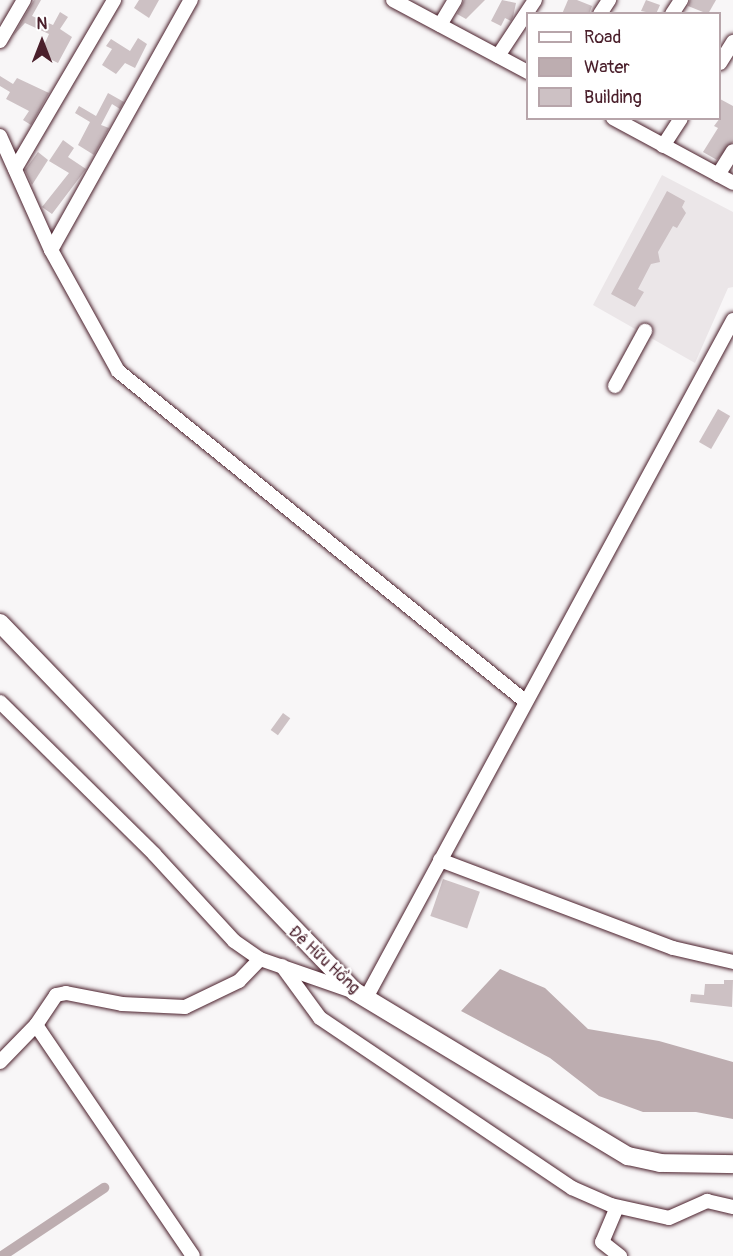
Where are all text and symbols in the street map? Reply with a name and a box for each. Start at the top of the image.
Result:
north arrow [12,12,72,72]
legend [526,12,721,120]
text: N [37,14,47,34]
text: Road [584,26,621,49]
text: Water [584,56,630,79]
text: Building [584,86,642,109]
street label: Đê Hữu Hồng [284,922,364,998]

